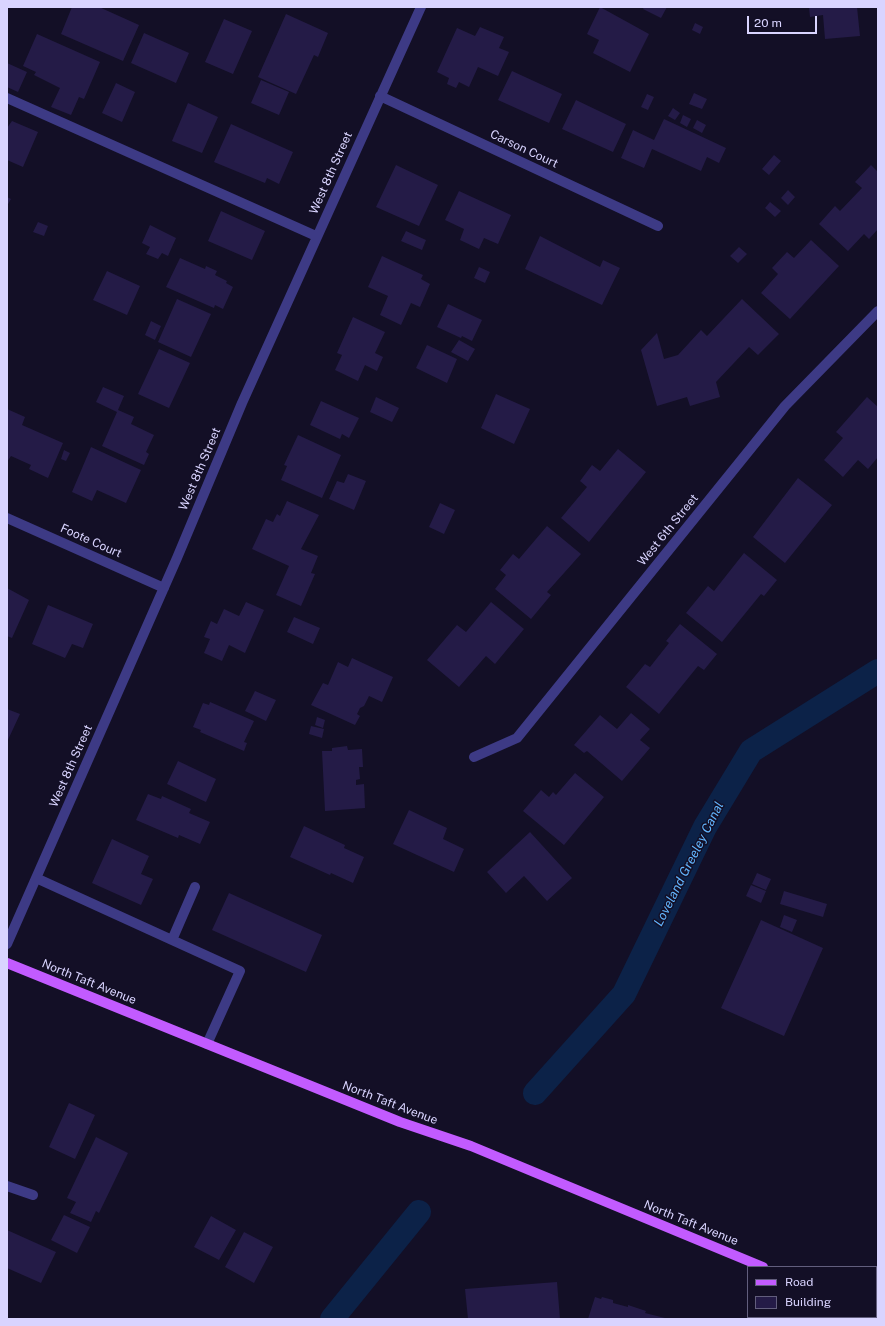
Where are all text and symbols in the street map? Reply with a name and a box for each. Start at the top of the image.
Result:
scale bar [749,8,819,34]
text: 20 m [754,16,782,30]
street label: Carson Court [488,127,560,171]
street label: West 8th Street [306,130,356,216]
street label: West 8th Street [176,425,224,513]
street label: West 6th Street [635,491,701,569]
street label: Foote Court [58,521,124,561]
street label: West 8th Street [46,723,96,809]
water label: Loveland Greeley Canal [651,799,727,929]
street label: North Taft Avenue [40,956,138,1008]
street label: North Taft Avenue [340,1078,440,1128]
street label: North Taft Avenue [642,1197,740,1249]
legend [747,1266,877,1318]
text: Road [785,1275,813,1289]
text: Building [785,1295,831,1309]

